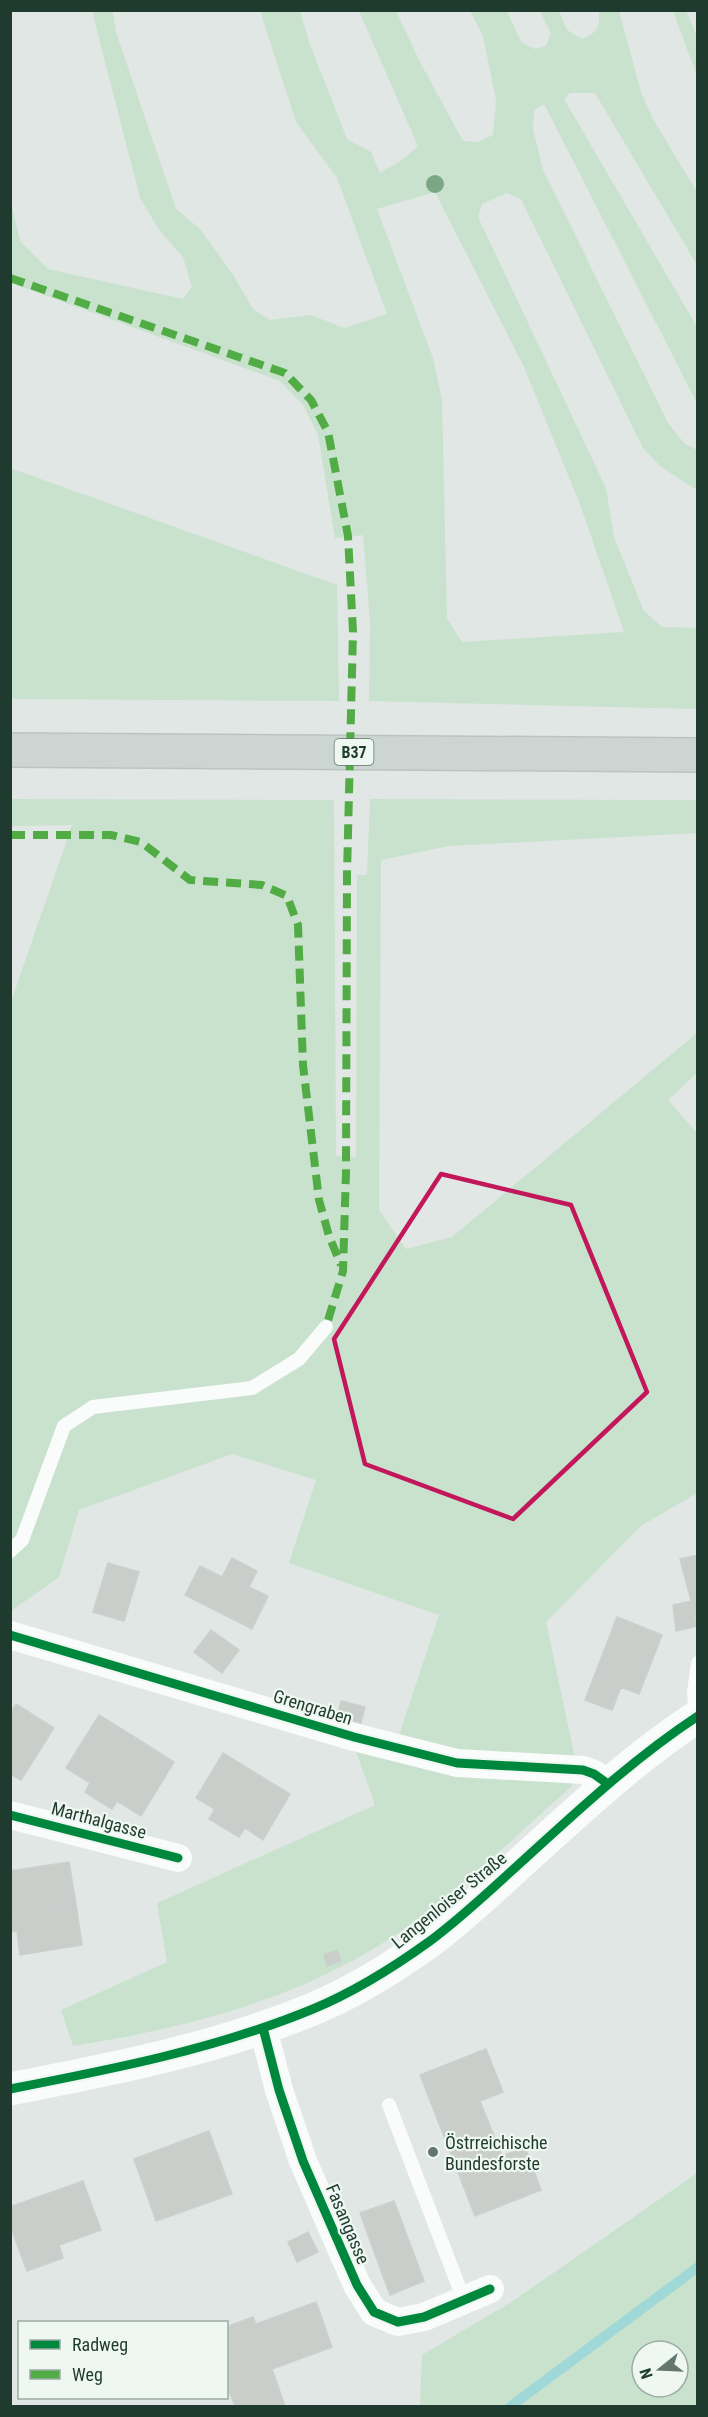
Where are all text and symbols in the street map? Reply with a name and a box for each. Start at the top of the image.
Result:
road number: B37 [334,739,374,765]
street label: Grengraben [271,1685,355,1729]
street label: Marthalgasse [49,1797,149,1843]
street label: Langenloiser Straße [387,1847,511,1953]
place label: Östrreichische Bundesforste [445,2132,548,2174]
marker: Östrreichische Bundesforste [426,2145,440,2159]
street label: Fasangasse [322,2181,374,2267]
legend [18,2321,228,2399]
text: Radweg [72,2334,128,2355]
north arrow [630,2339,690,2399]
text: Weg [72,2364,103,2385]
text: N [636,2366,657,2381]

